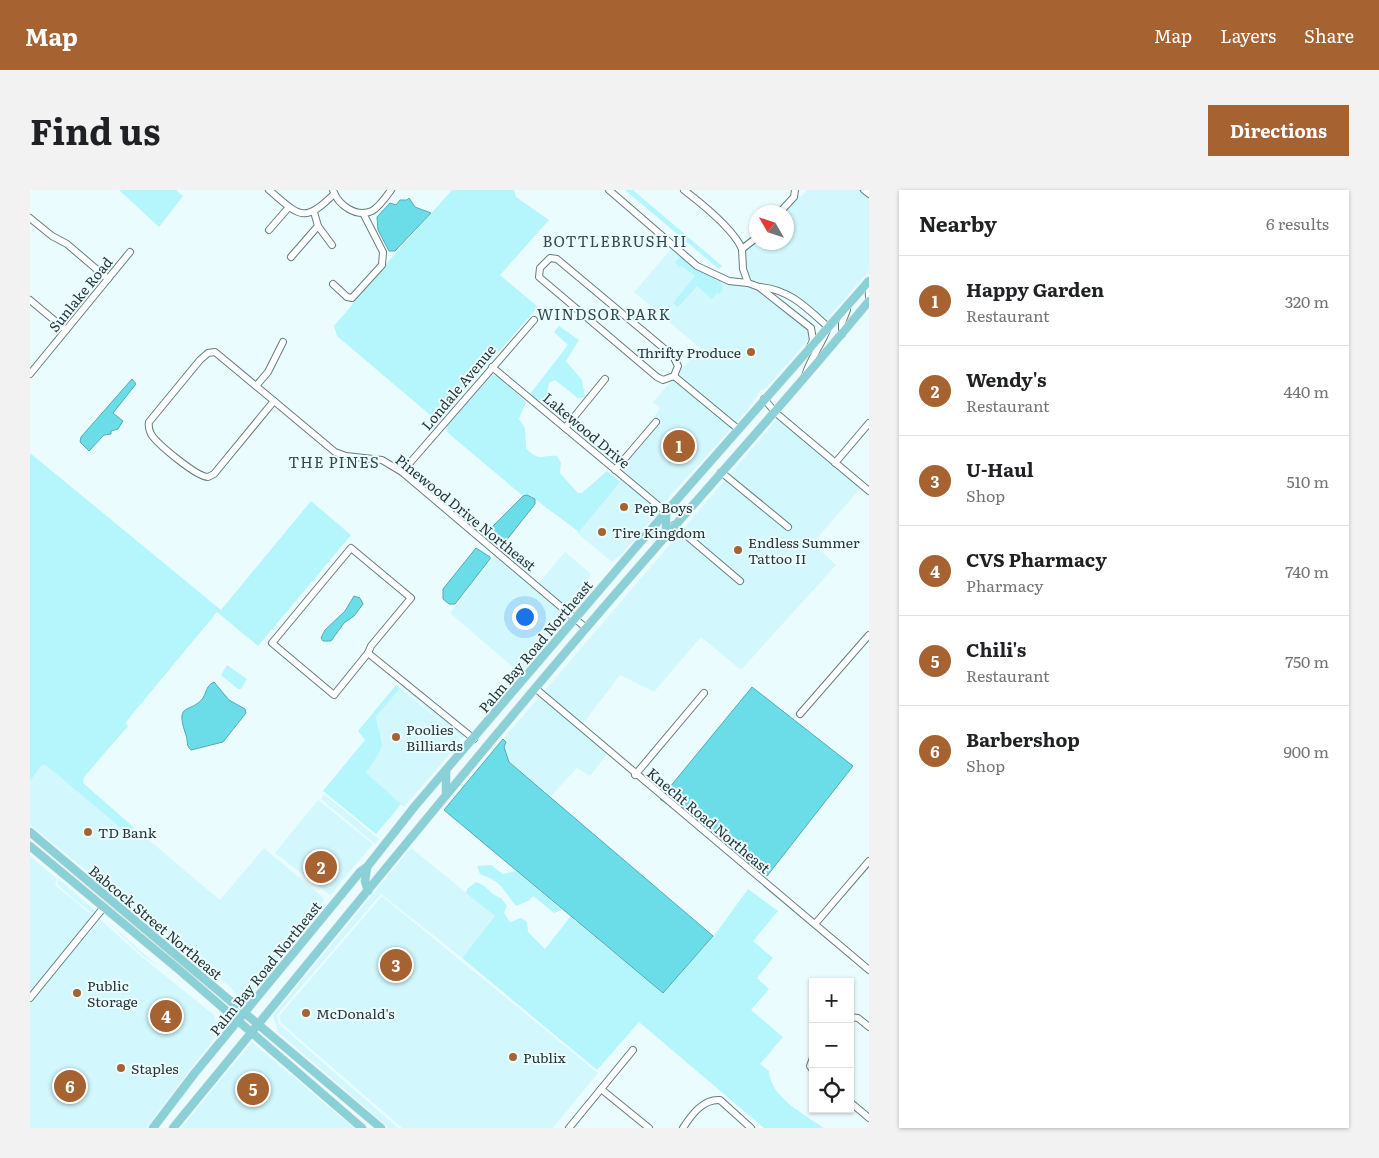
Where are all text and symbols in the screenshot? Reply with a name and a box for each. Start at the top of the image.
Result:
text: Map [25,18,78,53]
text: Map [1154,22,1192,49]
text: Layers [1220,22,1276,49]
text: Share [1304,22,1354,49]
text: Find us [30,104,160,156]
button: Directions [1208,105,1349,156]
north arrow [749,205,794,250]
text: Nearby [919,207,997,238]
text: 6 results [1266,211,1329,235]
district label: BOTTLEBRUSH II [543,229,687,252]
street label: Sunlake Road [44,252,117,336]
text: Happy Garden [966,275,1104,303]
text: 1 [932,289,938,313]
text: 320 m [1285,289,1329,313]
district label: WINDSOR PARK [537,302,671,325]
text: Restaurant [966,303,1050,327]
street label: Londale Avenue [416,340,500,434]
place label: Thrifty Produce [637,342,741,362]
marker: Thrifty Produce [745,346,757,358]
text: Wendy's [966,365,1046,393]
text: 2 [931,379,939,403]
text: 440 m [1283,379,1329,403]
street label: Lakewood Drive [539,388,635,472]
text: Restaurant [966,393,1050,417]
pin: 1 [663,427,695,465]
street label: Pinewood Drive Northeast [391,449,541,575]
district label: THE PINES [288,450,380,473]
text: U-Haul [966,455,1034,483]
text: 3 [931,469,939,493]
text: 510 m [1286,469,1329,493]
text: Shop [966,483,1005,507]
place label: Pep Boys [634,497,692,517]
marker: Pep Boys [618,501,630,513]
place label: Tire Kingdom [612,522,706,542]
marker: Tire Kingdom [596,526,608,538]
place label: Endless Summer Tattoo II [748,532,860,568]
marker: Endless Summer Tattoo II [732,544,744,556]
text: CVS Pharmacy [966,545,1107,573]
text: 4 [930,559,940,583]
text: 740 m [1285,559,1329,583]
text: Pharmacy [966,573,1044,597]
street label: Palm Bay Road Northeast [473,575,597,717]
your location [512,604,538,630]
text: Chili's [966,635,1026,663]
text: 5 [931,649,939,673]
text: 750 m [1285,649,1329,673]
text: Restaurant [966,663,1050,687]
place label: Poolies Billiards [406,719,463,755]
text: Barbershop [966,725,1080,753]
marker: Poolies Billiards [390,731,402,743]
text: 6 [930,739,940,763]
text: 900 m [1283,739,1329,763]
text: Shop [966,753,1005,777]
street label: Knecht Road Northeast [643,763,775,878]
place label: TD Bank [98,822,157,842]
marker: TD Bank [82,826,94,838]
pin: 2 [305,848,337,886]
street label: Babcock Street Northeast [85,860,227,984]
street label: Palm Bay Road Northeast [204,896,326,1039]
pin: 3 [380,946,412,984]
place label: Public Storage [87,975,138,1011]
map controls [809,978,854,1113]
button: + [809,978,854,1023]
marker: Public Storage [71,987,83,999]
pin: 4 [150,997,182,1035]
place label: McDonald's [316,1003,395,1023]
marker: McDonald's [300,1007,312,1019]
button: − [809,1023,854,1068]
place label: Publix [523,1047,566,1067]
marker: Publix [507,1051,519,1063]
place label: Staples [131,1058,179,1078]
marker: Staples [115,1062,127,1074]
pin: 6 [54,1067,86,1105]
button: locate [809,1068,854,1113]
pin: 5 [237,1070,269,1108]

